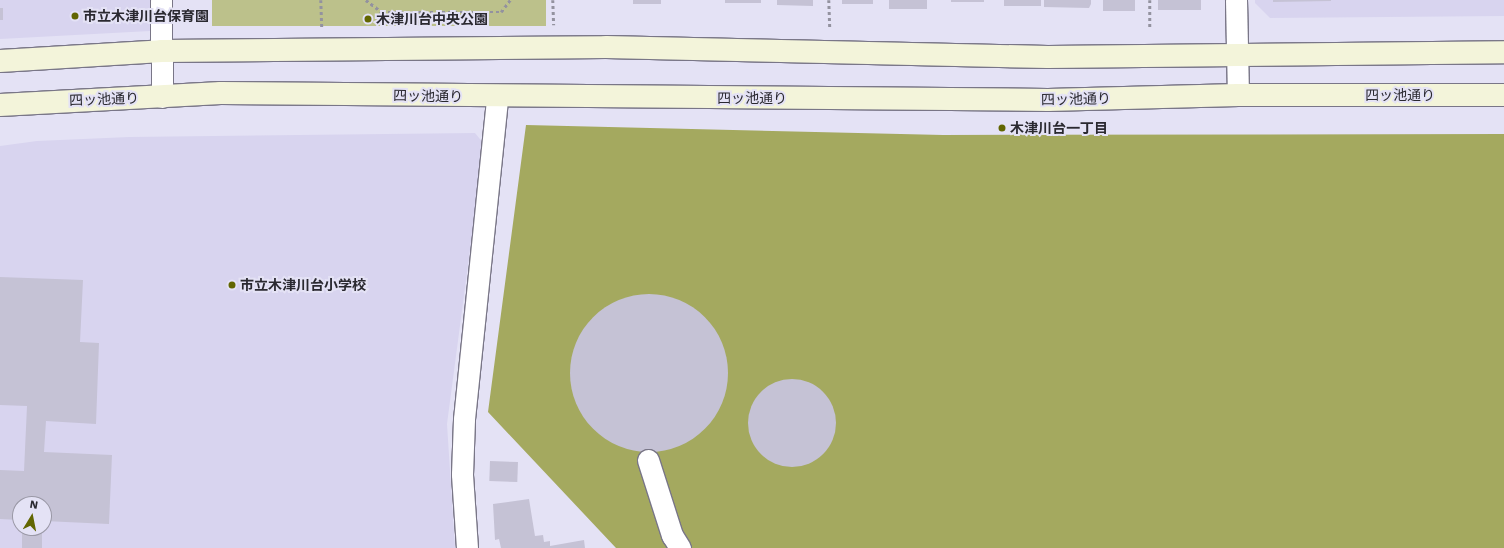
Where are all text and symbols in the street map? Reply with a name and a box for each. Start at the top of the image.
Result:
place label: 市立木津川台保育園 [83,8,209,24]
marker: 市立木津川台保育園 [70,11,80,21]
place label: 木津川台中央公園 [376,11,488,27]
marker: 木津川台中央公園 [363,14,373,24]
street label: 四ッ池通り [393,87,463,105]
street label: 四ッ池通り [1365,87,1435,103]
street label: 四ッ池通り [69,89,139,109]
street label: 四ッ池通り [717,90,787,106]
street label: 四ッ池通り [1041,90,1111,108]
place label: 木津川台一丁目 [1010,120,1108,136]
marker: 木津川台一丁目 [997,123,1007,133]
place label: 市立木津川台小学校 [240,277,366,293]
marker: 市立木津川台小学校 [227,280,237,290]
north arrow [12,496,52,536]
text: N [29,498,39,512]

